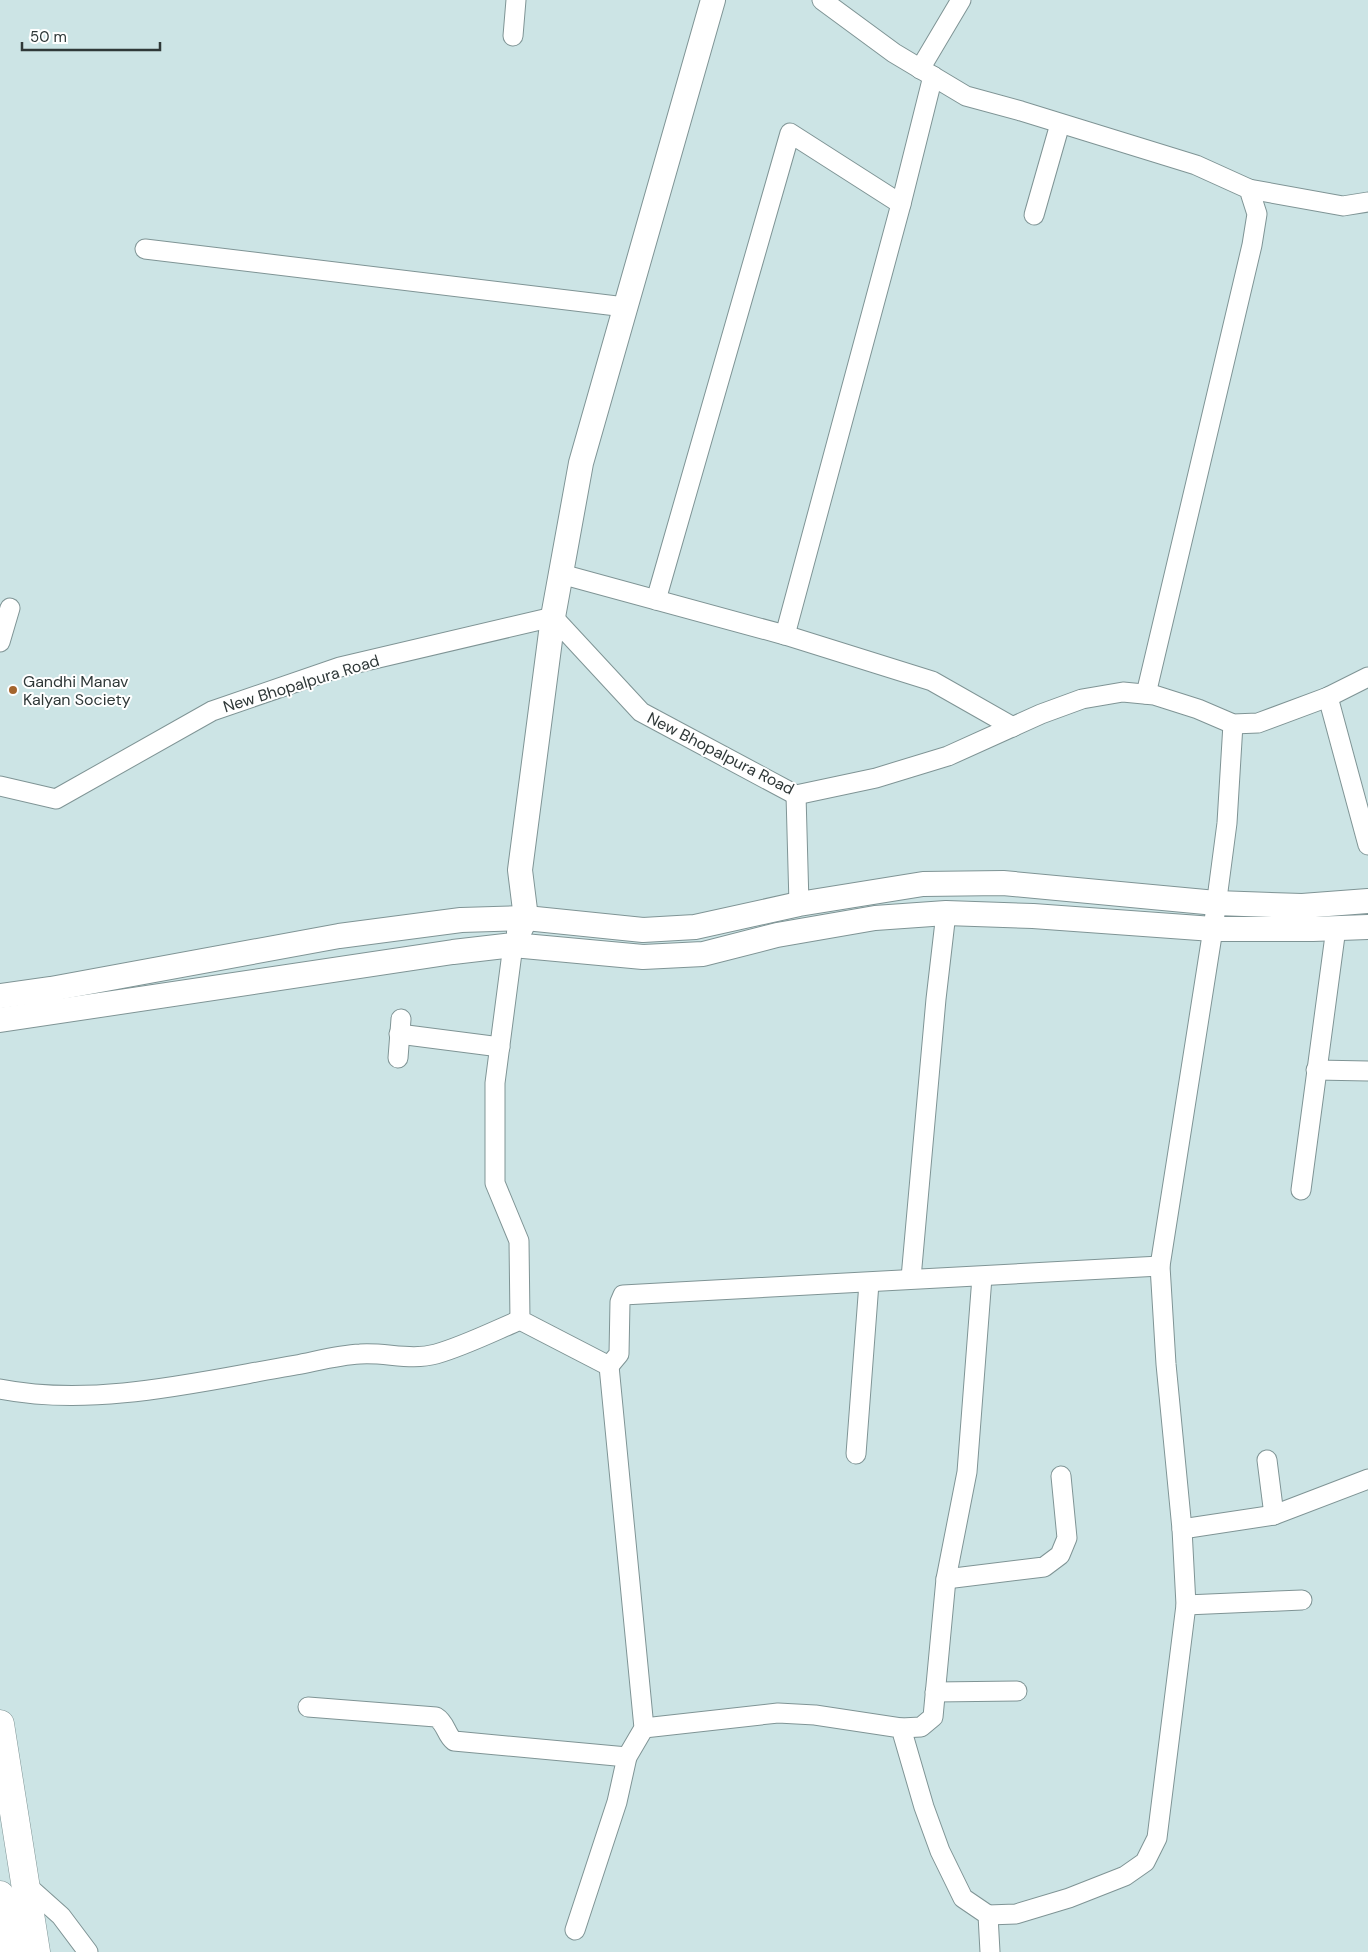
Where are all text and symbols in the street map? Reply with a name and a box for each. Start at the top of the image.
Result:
scale bar [22,20,160,52]
text: 50 m [30,27,67,47]
street label: New Bhopalpura Road [221,650,382,717]
place label: Gandhi Manav Kalyan Society [23,671,131,710]
marker: Gandhi Manav Kalyan Society [7,684,19,696]
street label: New Bhopalpura Road [644,707,798,800]

